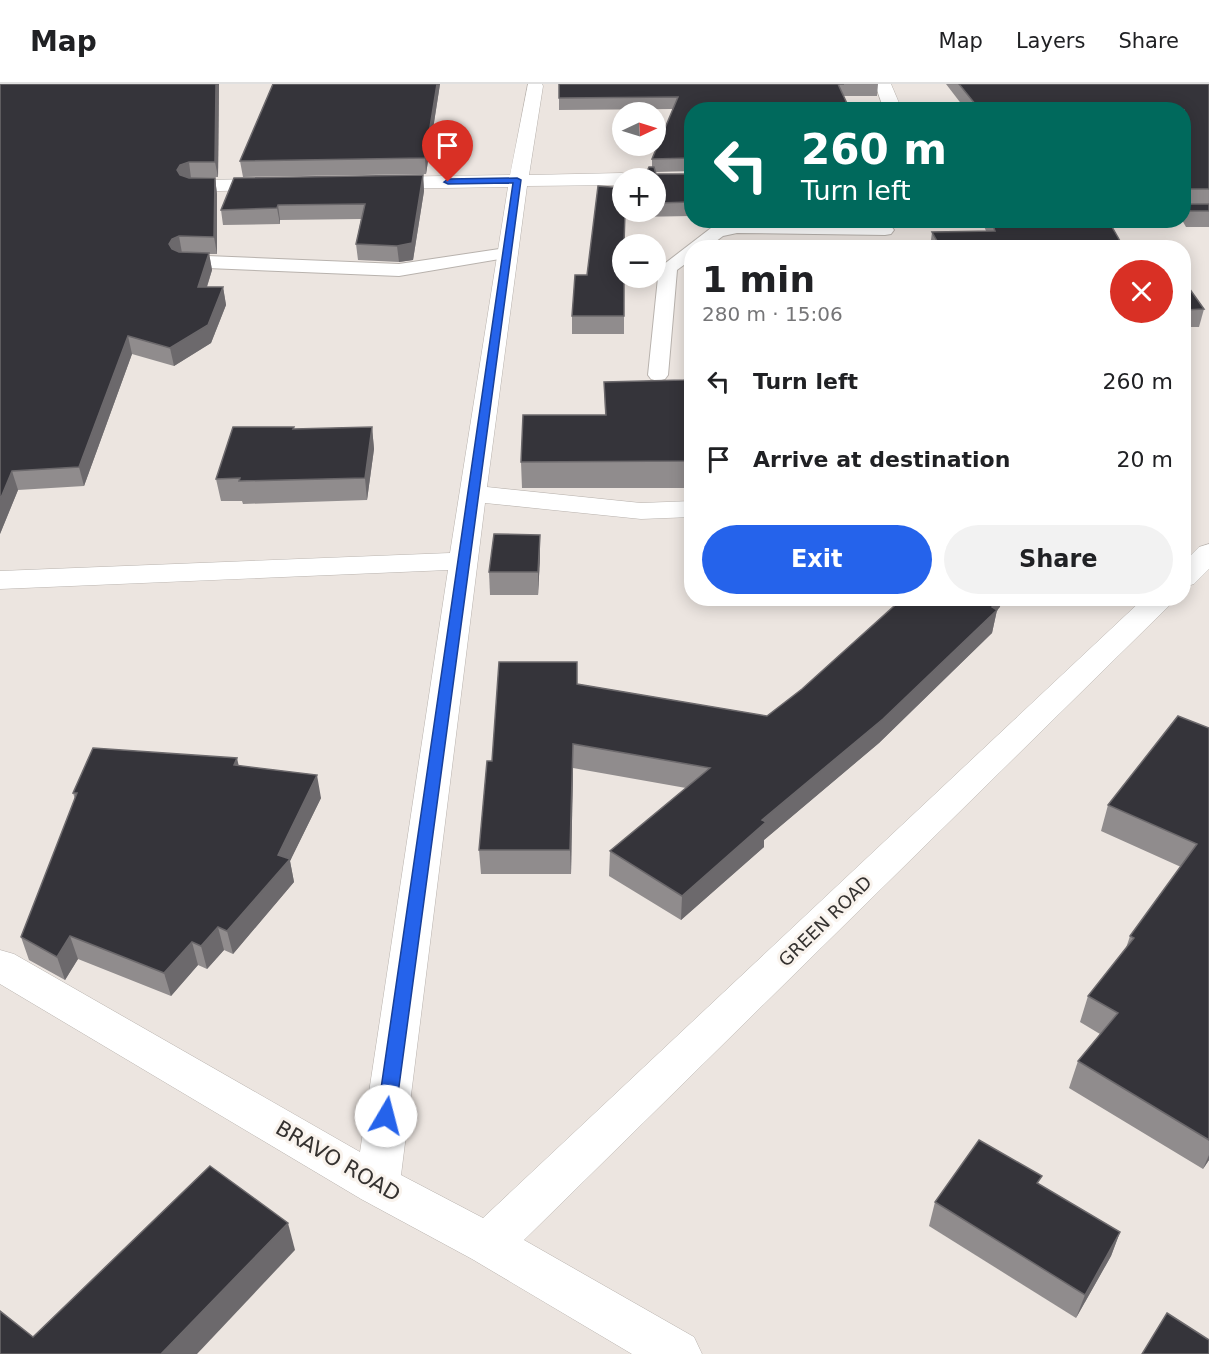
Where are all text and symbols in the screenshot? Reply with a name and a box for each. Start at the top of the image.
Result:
text: Map [30,25,97,58]
text: Map [939,29,983,53]
text: Layers [1016,29,1085,53]
text: Share [1118,29,1179,53]
north arrow [612,102,666,156]
map controls [612,102,666,288]
pin [422,120,473,182]
text: 260 m [801,125,947,174]
icon: left [702,126,780,204]
icon: arrive [431,129,464,162]
button: + [612,168,666,222]
text: Turn left [801,175,911,206]
button: − [612,234,666,288]
text: 1 min [702,259,815,300]
button: close [1110,260,1173,323]
text: 280 m · 15:06 [702,302,843,326]
icon: left [702,365,735,398]
text: Turn left [753,369,858,394]
text: 260 m [1103,369,1173,394]
icon: arrive [702,443,735,476]
text: Arrive at destination [753,447,1010,472]
text: 20 m [1117,447,1173,472]
button: Exit [702,525,932,594]
button: Share [944,525,1173,594]
street label: GREEN ROAD [774,871,876,971]
position arrow [354,1084,418,1148]
street label: BRAVO ROAD [272,1116,404,1206]

